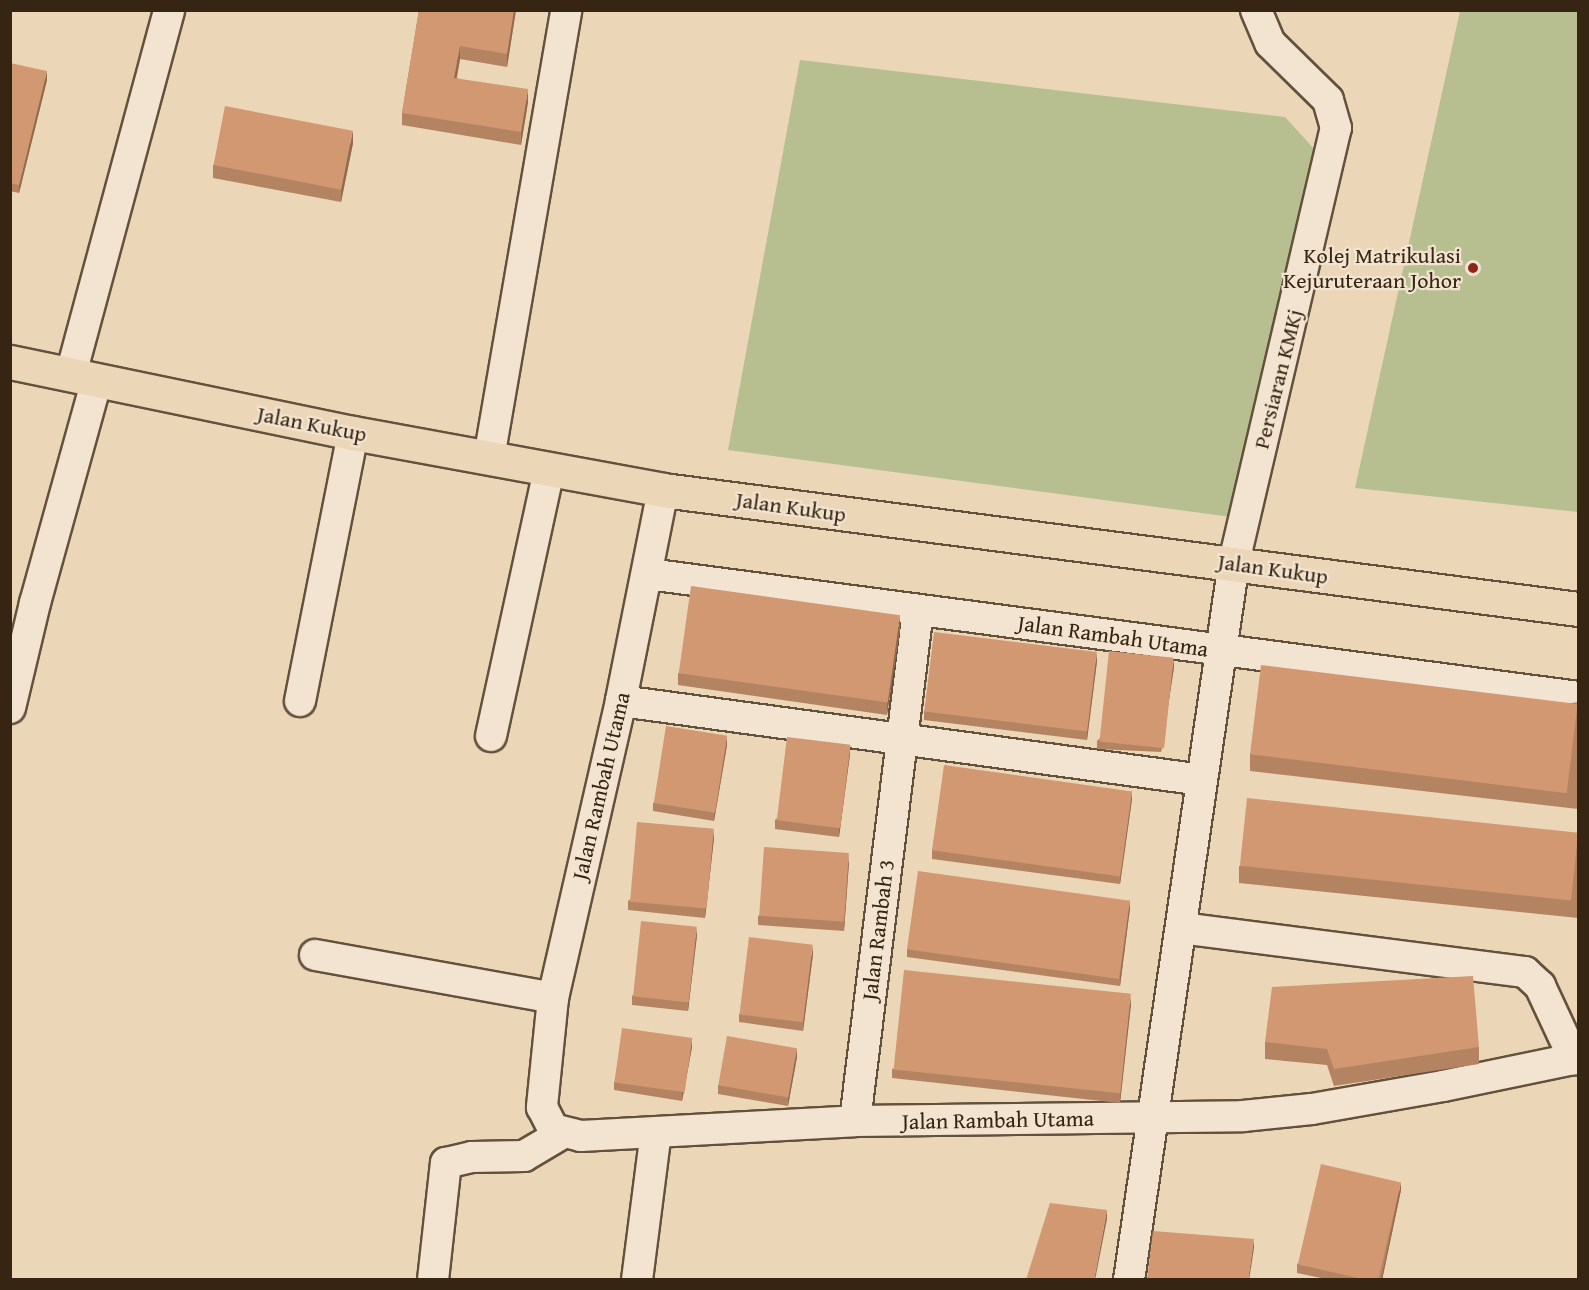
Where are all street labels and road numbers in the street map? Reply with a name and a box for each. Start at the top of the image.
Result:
street label: Persiaran KMKj [1248,306,1308,452]
street label: Jalan Kukup [255,400,369,448]
street label: Jalan Kukup [734,486,848,528]
street label: Jalan Kukup [1216,548,1330,590]
street label: Jalan Rambah Utama [1016,610,1210,662]
street label: Jalan Rambah Utama [567,689,635,883]
street label: Jalan Rambah 3 [856,858,900,1002]
street label: Jalan Rambah Utama [902,1105,1094,1135]

